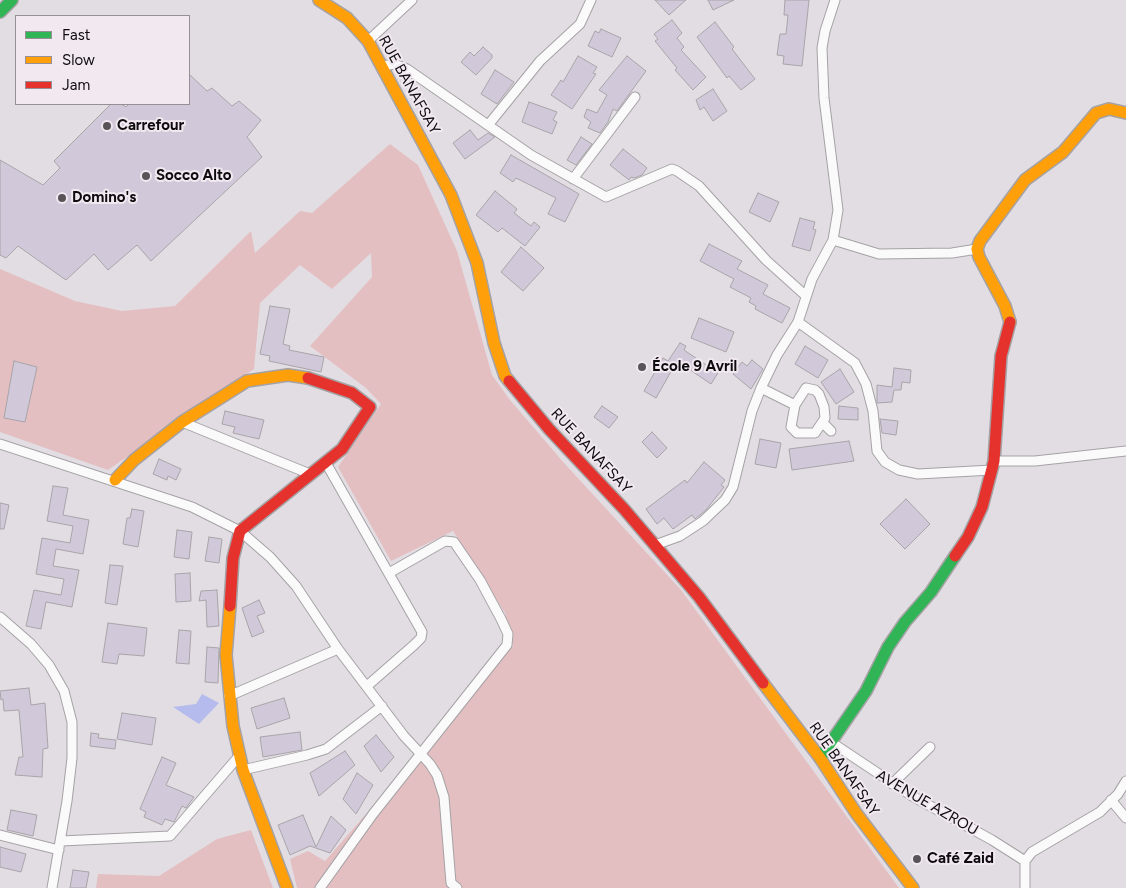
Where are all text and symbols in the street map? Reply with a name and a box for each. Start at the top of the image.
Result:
legend [15,15,190,105]
text: Fast [62,26,90,44]
street label: RUE BANAFSAY [374,32,444,138]
text: Slow [62,51,95,69]
text: Jam [62,76,90,94]
place label: Carrefour [117,117,184,135]
marker: Carrefour [101,120,113,132]
place label: Socco Alto [156,167,231,185]
marker: Socco Alto [140,170,152,182]
place label: Domino's [72,189,136,207]
marker: Domino's [56,192,68,204]
place label: École 9 Avril [652,358,737,376]
marker: École 9 Avril [636,361,648,373]
street label: RUE BANAFSAY [547,405,635,497]
street label: RUE BANAFSAY [805,719,883,819]
street label: AVENUE AZROU [873,766,981,840]
place label: Café Zaid [927,850,994,868]
marker: Café Zaid [911,853,923,865]

